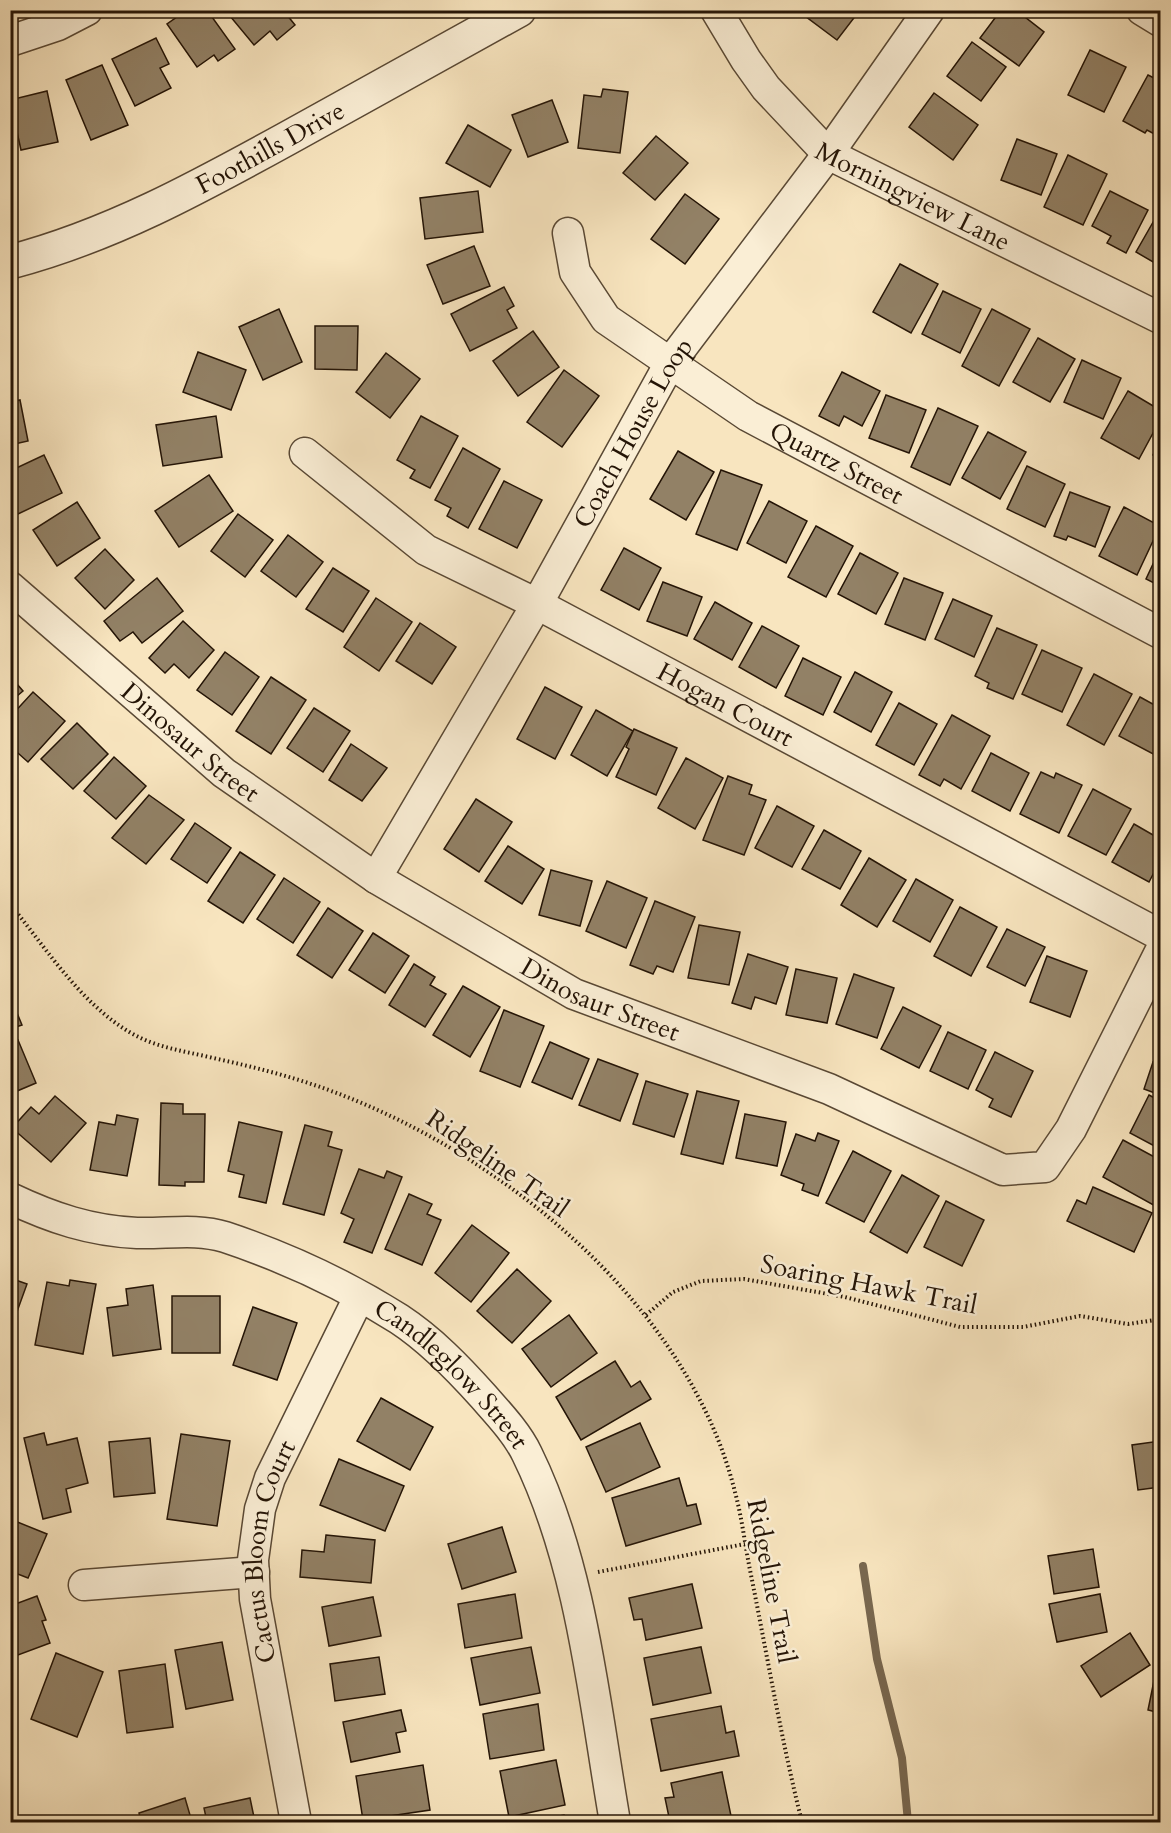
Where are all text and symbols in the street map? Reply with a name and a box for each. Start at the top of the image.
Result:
street label: Foothills Drive [190,93,351,203]
street label: Morningview Lane [809,133,1016,259]
street label: Coach House Loop [565,331,701,534]
street label: Quartz Street [763,413,909,513]
street label: Hogan Court [651,654,799,755]
street label: Dinosaur Street [113,674,266,810]
street label: Dinosaur Street [514,949,684,1050]
street label: Ridgeline Trail [419,1101,576,1226]
street label: Soaring Hawk Trail [758,1246,981,1323]
street label: Candleglow Street [368,1291,537,1455]
street label: Cactus Bloom Court [236,1434,304,1666]
street label: Ridgeline Trail [738,1496,805,1667]

